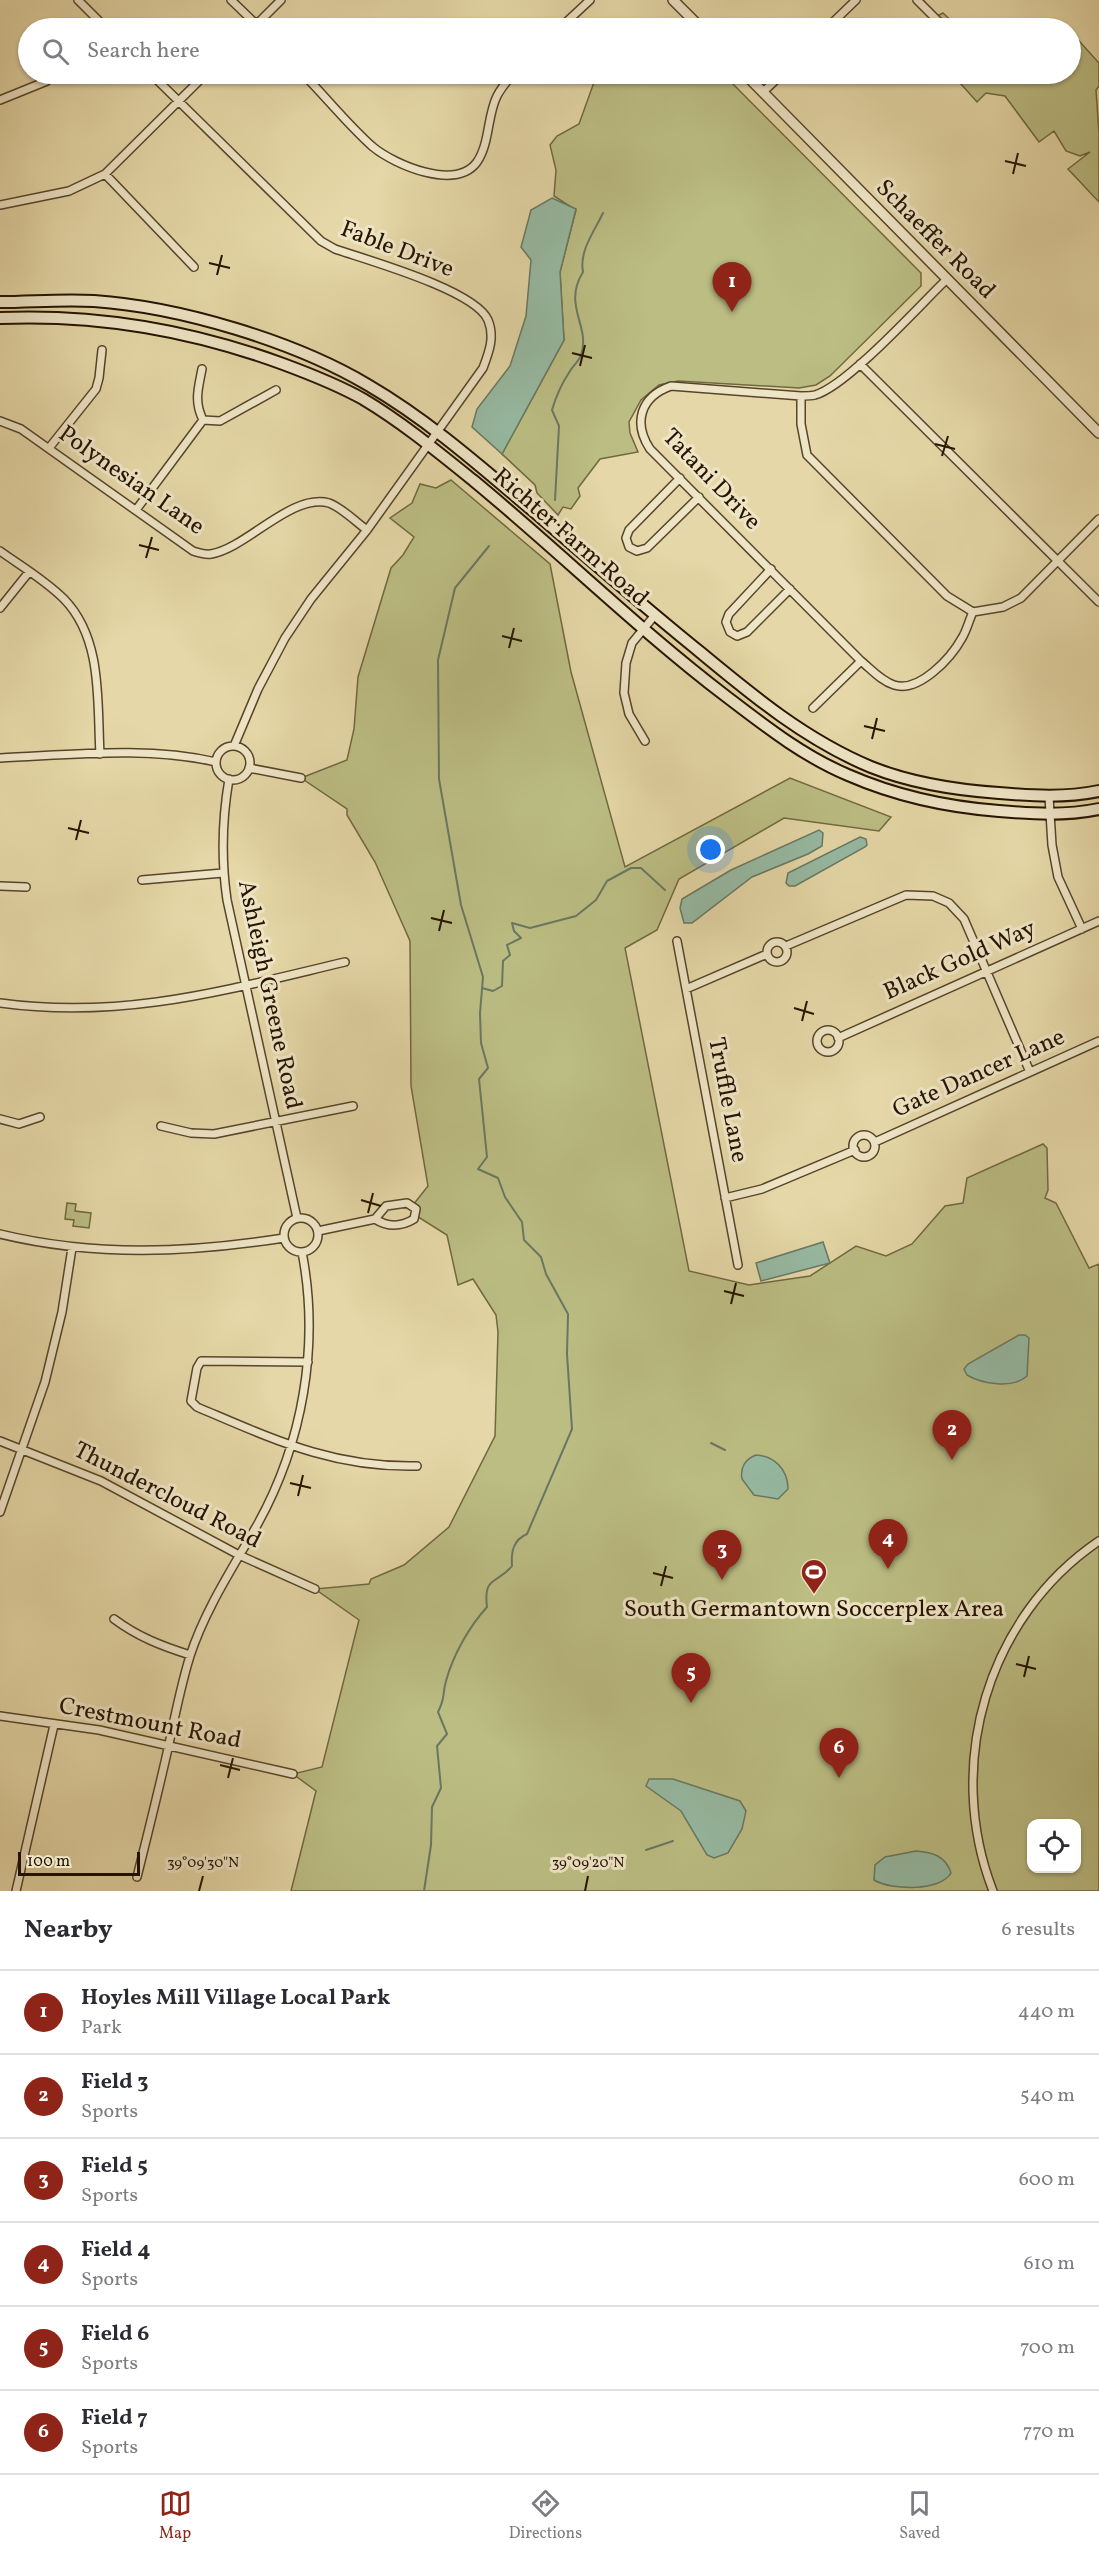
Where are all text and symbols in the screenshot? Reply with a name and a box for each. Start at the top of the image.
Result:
search box [18,18,1081,84]
icon: search [39,35,72,68]
text: Search here [87,36,200,67]
street label: Schaeffer Road [867,172,1003,308]
street label: Fable Drive [335,213,459,287]
pin: 1 [712,262,752,312]
street label: Polynesian Lane [51,418,211,544]
street label: Tatani Drive [654,422,768,538]
street label: Richter Farm Road [485,461,655,615]
your location [696,835,725,864]
street label: Ashleigh Greene Road [228,877,310,1113]
street label: Black Gold Way [878,912,1042,1010]
street label: Gate Dancer Lane [887,1021,1071,1127]
street label: Truffle Lane [698,1035,756,1165]
pin: 2 [932,1410,972,1460]
street label: Thundercloud Road [67,1434,267,1558]
pin: 4 [868,1520,908,1569]
pin: 3 [702,1530,742,1580]
sports icon: South Germantown Soccerplex Area [799,1557,829,1595]
place label: South Germantown Soccerplex Area [624,1593,1004,1627]
pin: 5 [672,1654,710,1703]
street label: Crestmount Road [56,1690,244,1758]
pin: 6 [820,1728,858,1778]
map controls [1027,1819,1081,1873]
button: locate [1027,1819,1081,1873]
scale bar [18,1849,140,1876]
text: 100 m [27,1851,70,1873]
text: 39°09'30"N [167,1853,239,1874]
text: 39°09'20"N [552,1853,624,1874]
text: Nearby [24,1912,113,1948]
text: 6 results [1002,1916,1075,1944]
text: Hoyles Mill Village Local Park [81,1983,390,2014]
text: 1 [39,1998,48,2026]
text: 440 m [1018,1998,1075,2026]
text: Park [81,2014,122,2042]
text: Field 3 [81,2067,148,2098]
text: 2 [38,2082,49,2110]
text: 540 m [1020,2082,1075,2110]
text: Sports [81,2098,138,2126]
text: Field 5 [81,2151,148,2182]
text: 3 [38,2166,49,2194]
text: 600 m [1019,2166,1075,2194]
text: Sports [81,2182,138,2210]
text: Field 4 [81,2235,150,2266]
text: 4 [37,2250,50,2278]
text: 610 m [1023,2250,1075,2278]
text: Sports [81,2266,138,2294]
text: Field 6 [81,2319,149,2350]
text: 5 [39,2334,48,2362]
text: 700 m [1020,2334,1075,2362]
text: Sports [81,2350,138,2378]
text: Field 7 [81,2403,148,2434]
text: 6 [38,2418,49,2446]
text: 770 m [1023,2418,1075,2446]
text: Sports [81,2434,138,2462]
tab: Map [159,2487,192,2545]
tab: Directions [509,2487,582,2545]
tab: Saved [899,2487,940,2545]

